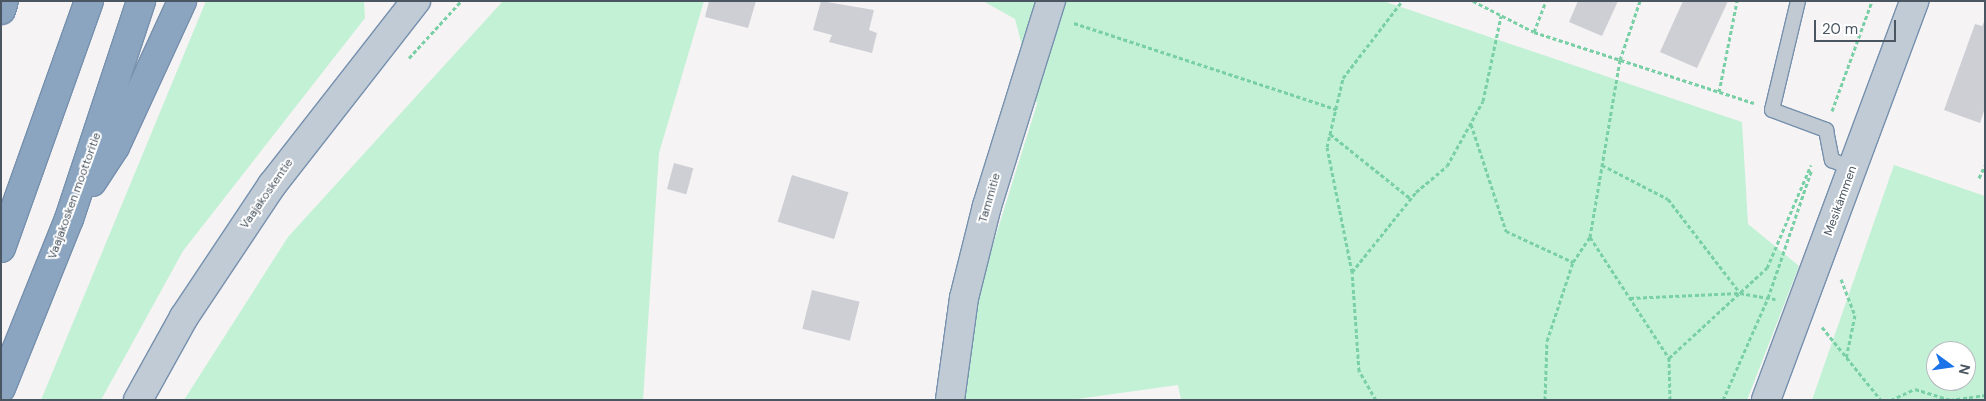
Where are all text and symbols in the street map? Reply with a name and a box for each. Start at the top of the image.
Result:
scale bar [1816,10,1898,42]
text: 20 m [1822,19,1858,39]
street label: Vaajakosken moottoritie [45,131,105,261]
street label: Vaajakoskentie [237,156,297,232]
street label: Mesikämmen [1822,164,1860,238]
street label: Tammitie [976,171,1004,225]
north arrow [1926,341,1976,391]
text: N [1955,362,1975,377]

